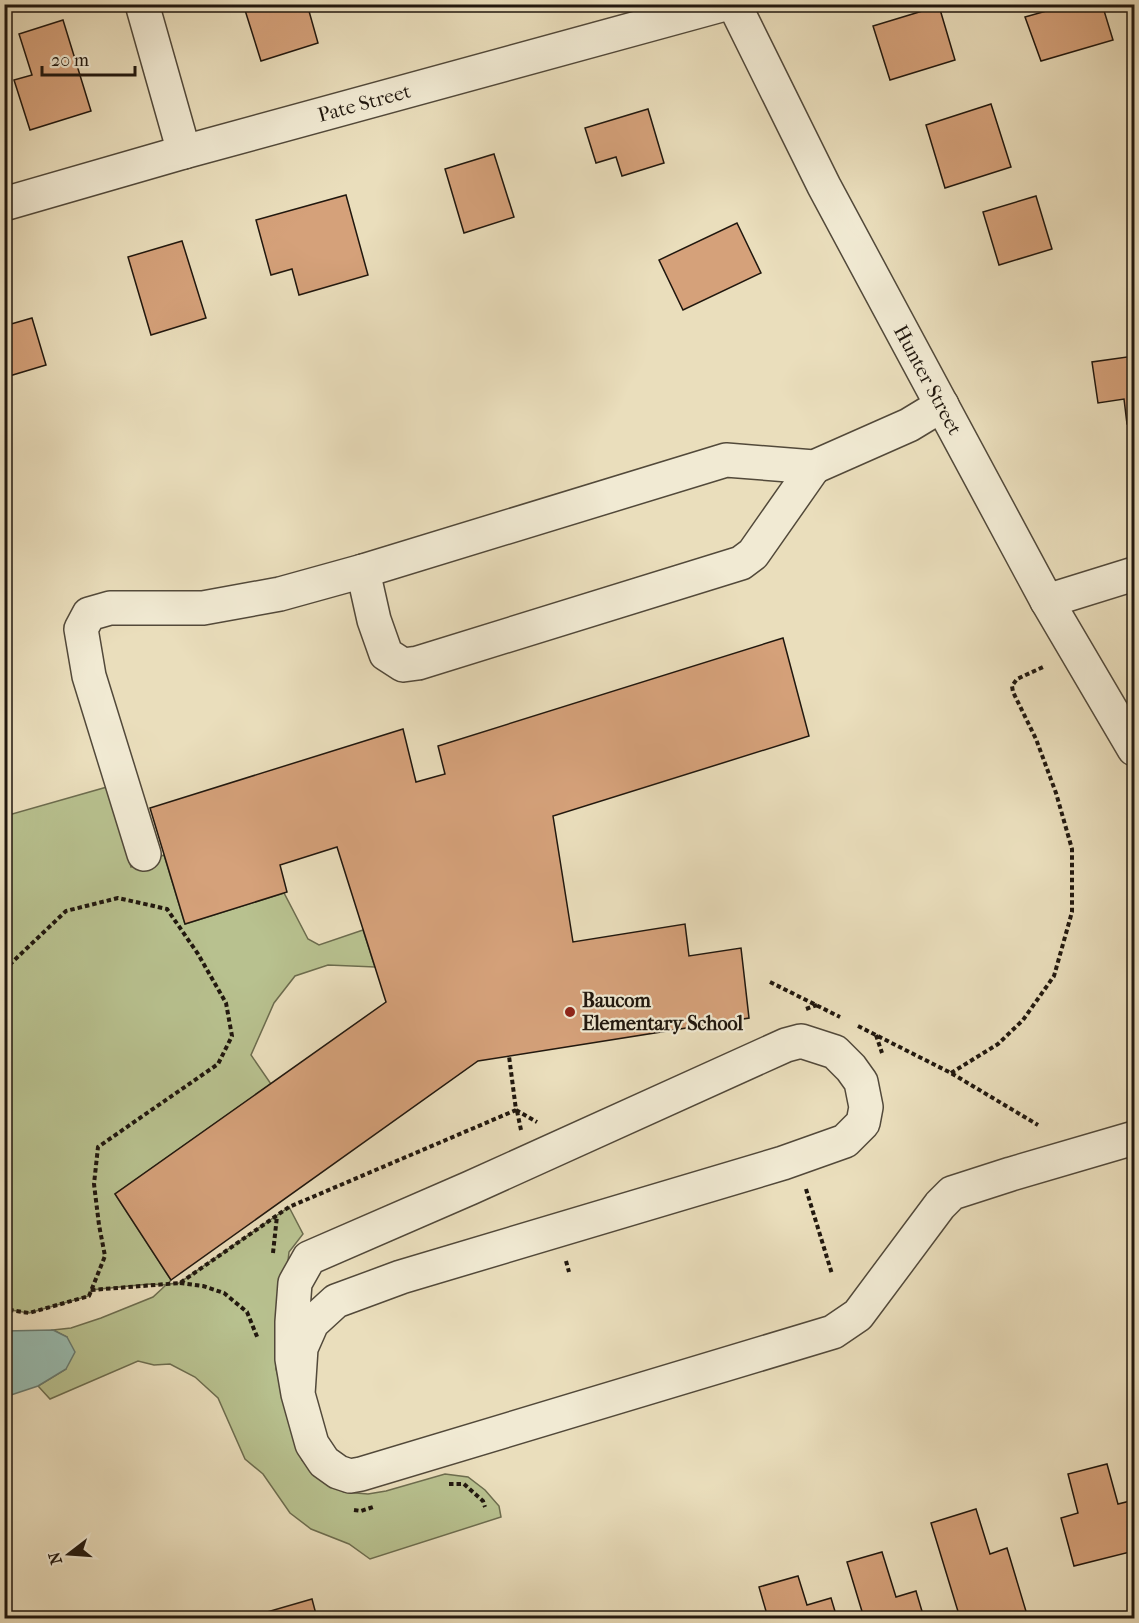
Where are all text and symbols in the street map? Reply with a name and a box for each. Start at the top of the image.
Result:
scale bar [42,39,135,77]
text: 20 m [51,50,89,71]
street label: Pate Street [315,79,413,126]
street label: Hunter Street [889,321,967,439]
place label: Baucom Elementary School [582,989,744,1035]
marker: Baucom Elementary School [563,1005,577,1019]
north arrow [39,1524,99,1584]
text: N [44,1549,66,1567]

